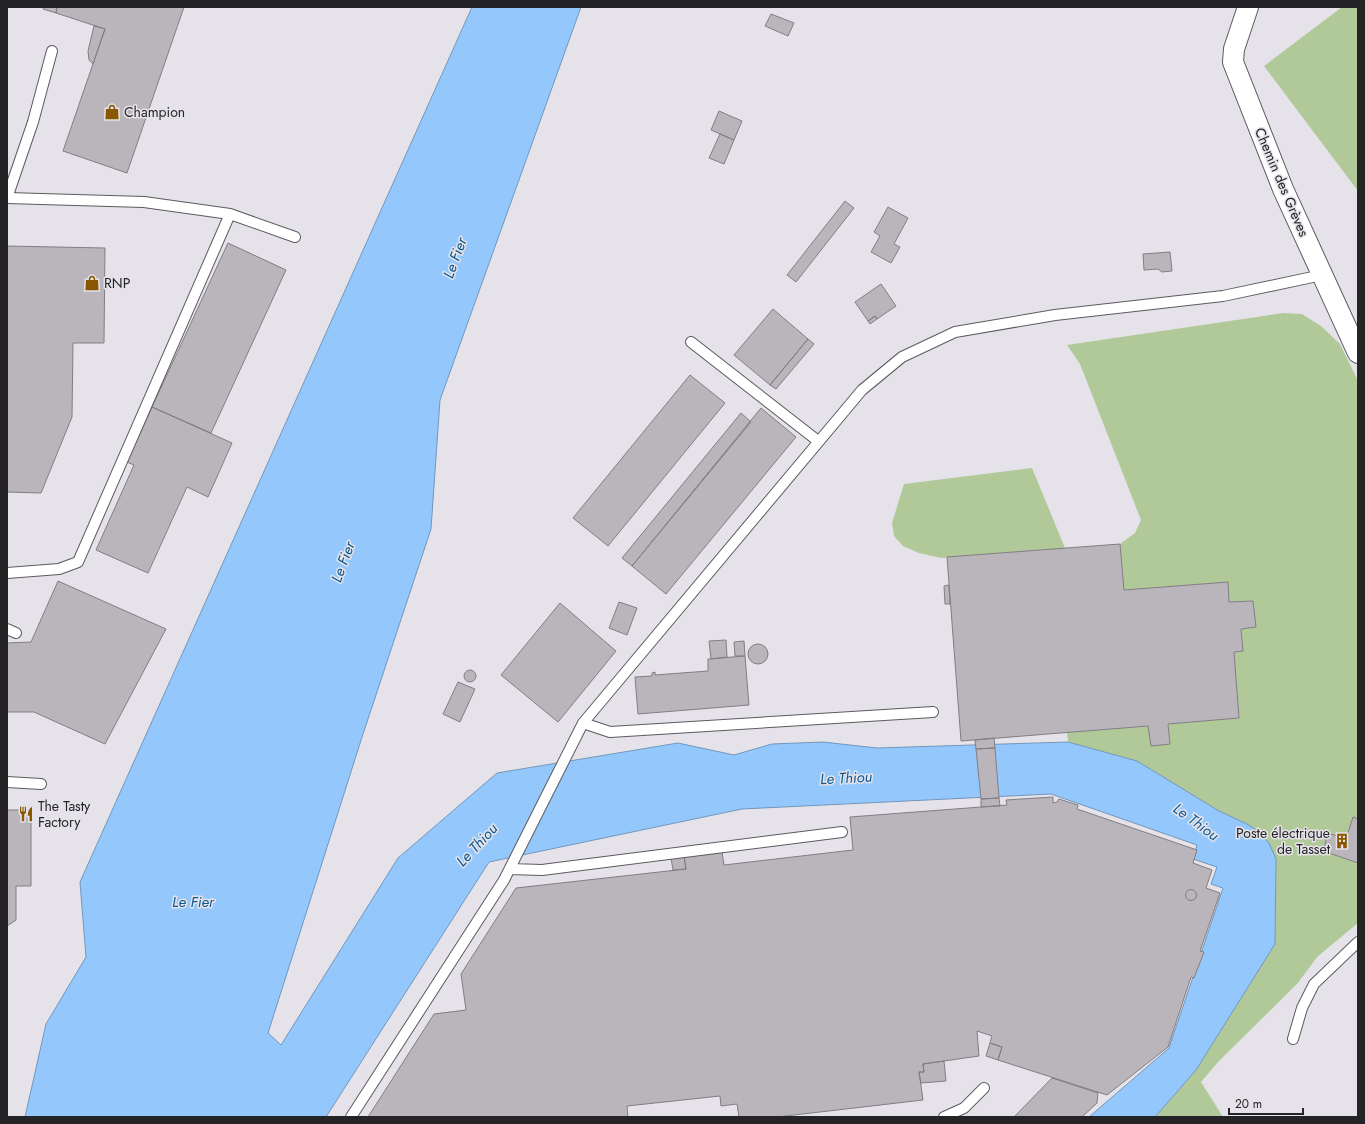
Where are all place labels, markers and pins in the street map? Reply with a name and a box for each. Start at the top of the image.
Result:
place label: Champion [124,102,185,122]
shop icon: Champion [103,103,121,121]
place label: RNP [104,273,131,293]
shop icon: RNP [83,274,101,292]
place label: The Tasty Factory [38,796,91,832]
restaurant icon: The Tasty Factory [17,805,35,823]
place label: Poste électrique de Tasset [1236,823,1331,859]
building icon: Poste électrique de Tasset [1333,832,1351,850]

